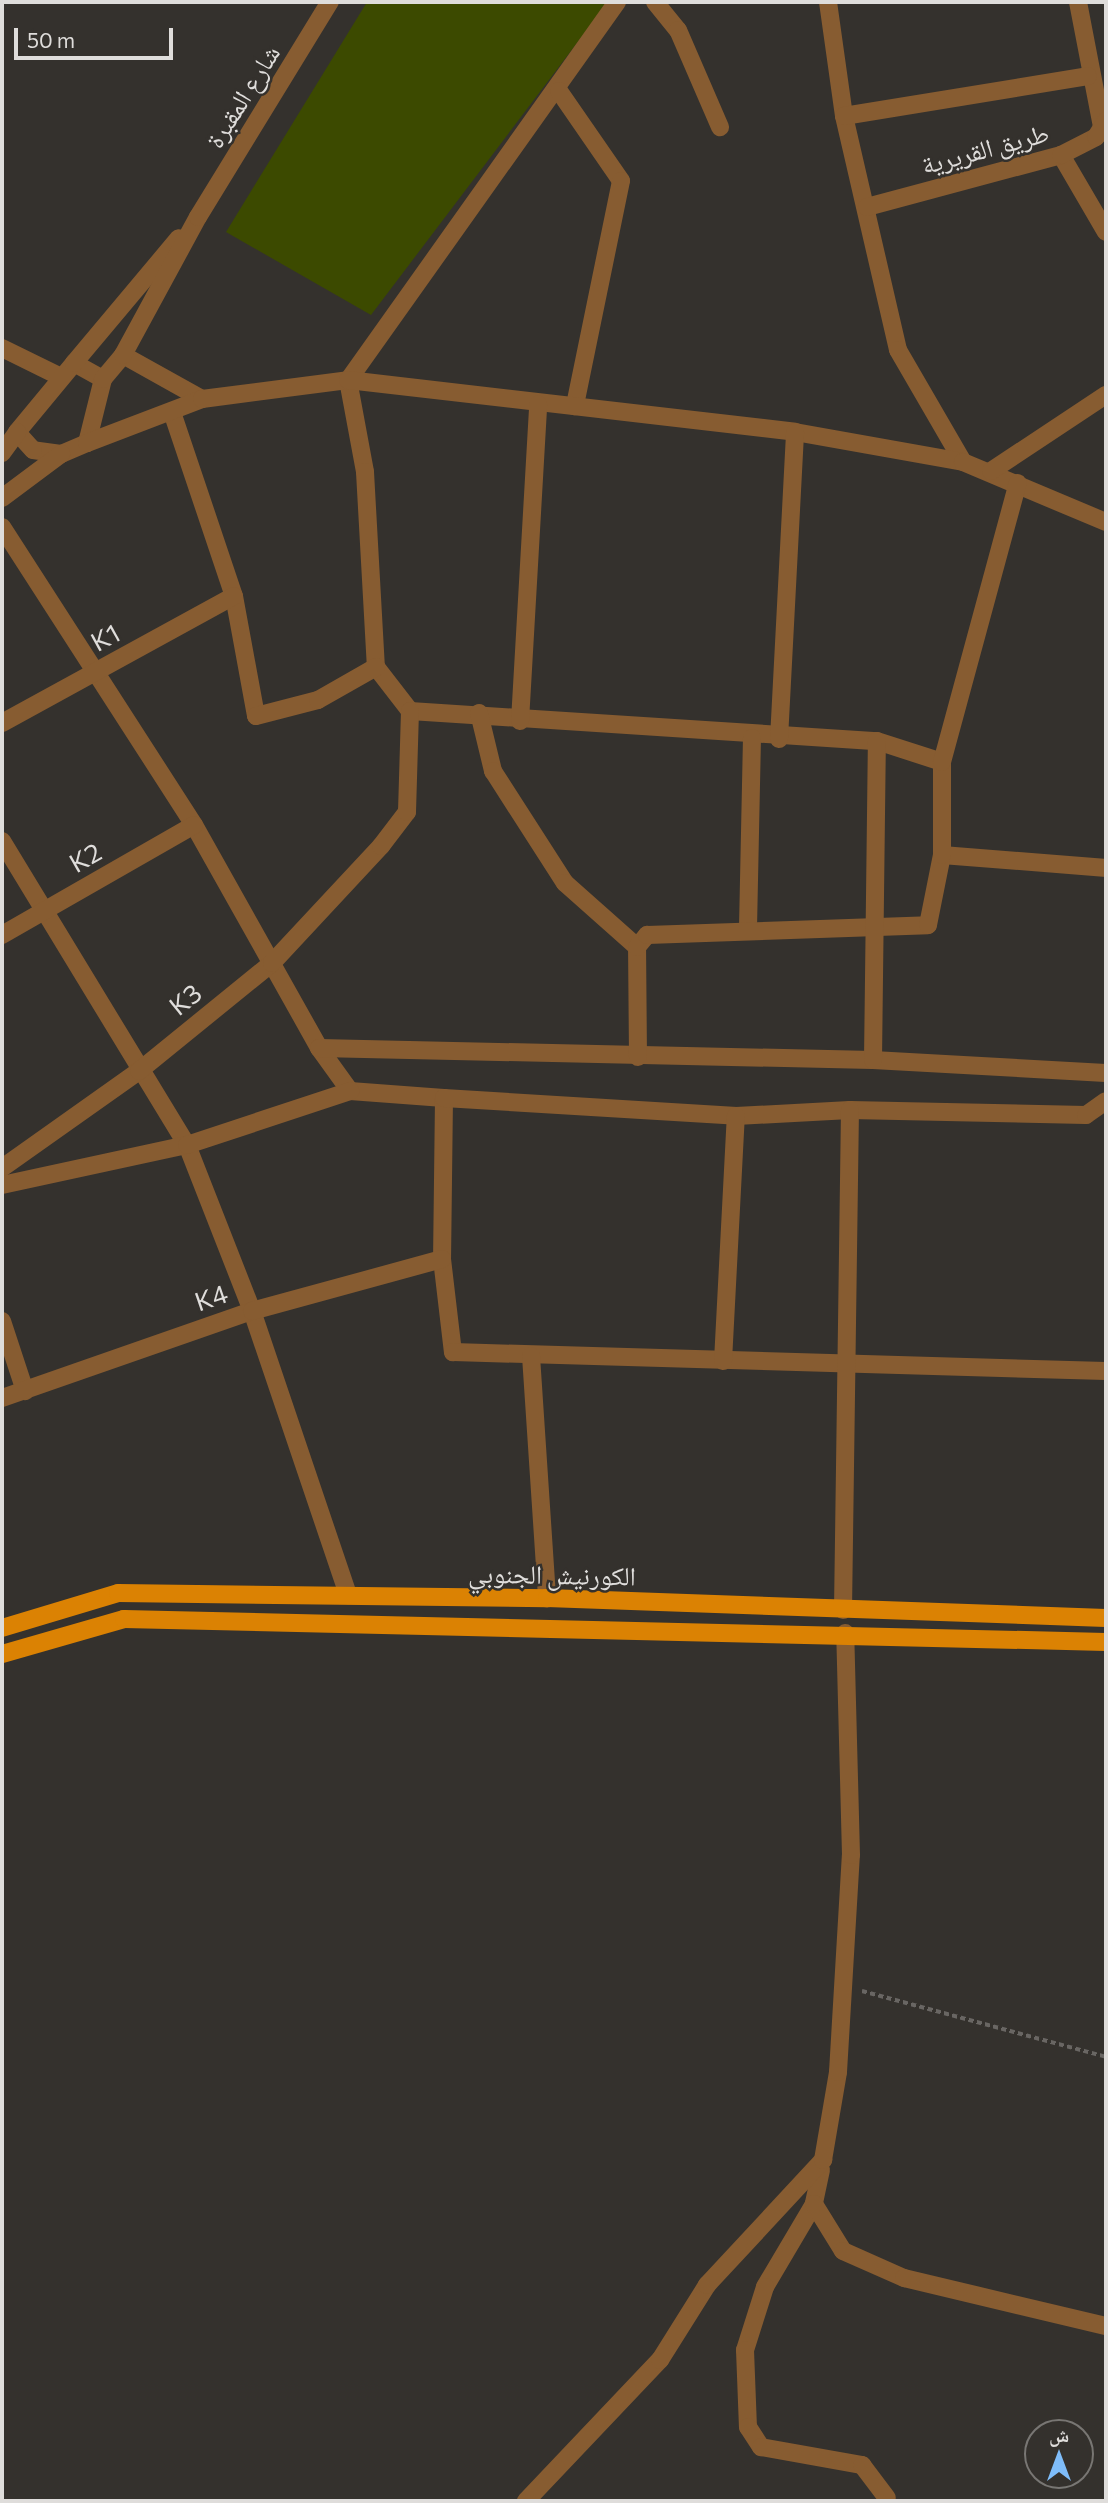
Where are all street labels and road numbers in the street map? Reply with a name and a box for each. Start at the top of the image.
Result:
street label: شارع المقبرة [198,39,286,153]
street label: طريق القريرية [918,116,1052,180]
street label: K1 [85,617,125,657]
street label: K2 [63,836,107,878]
street label: K3 [163,977,207,1021]
street label: K4 [190,1277,232,1317]
street label: الكورنيش الجنوبي [468,1557,636,1591]

